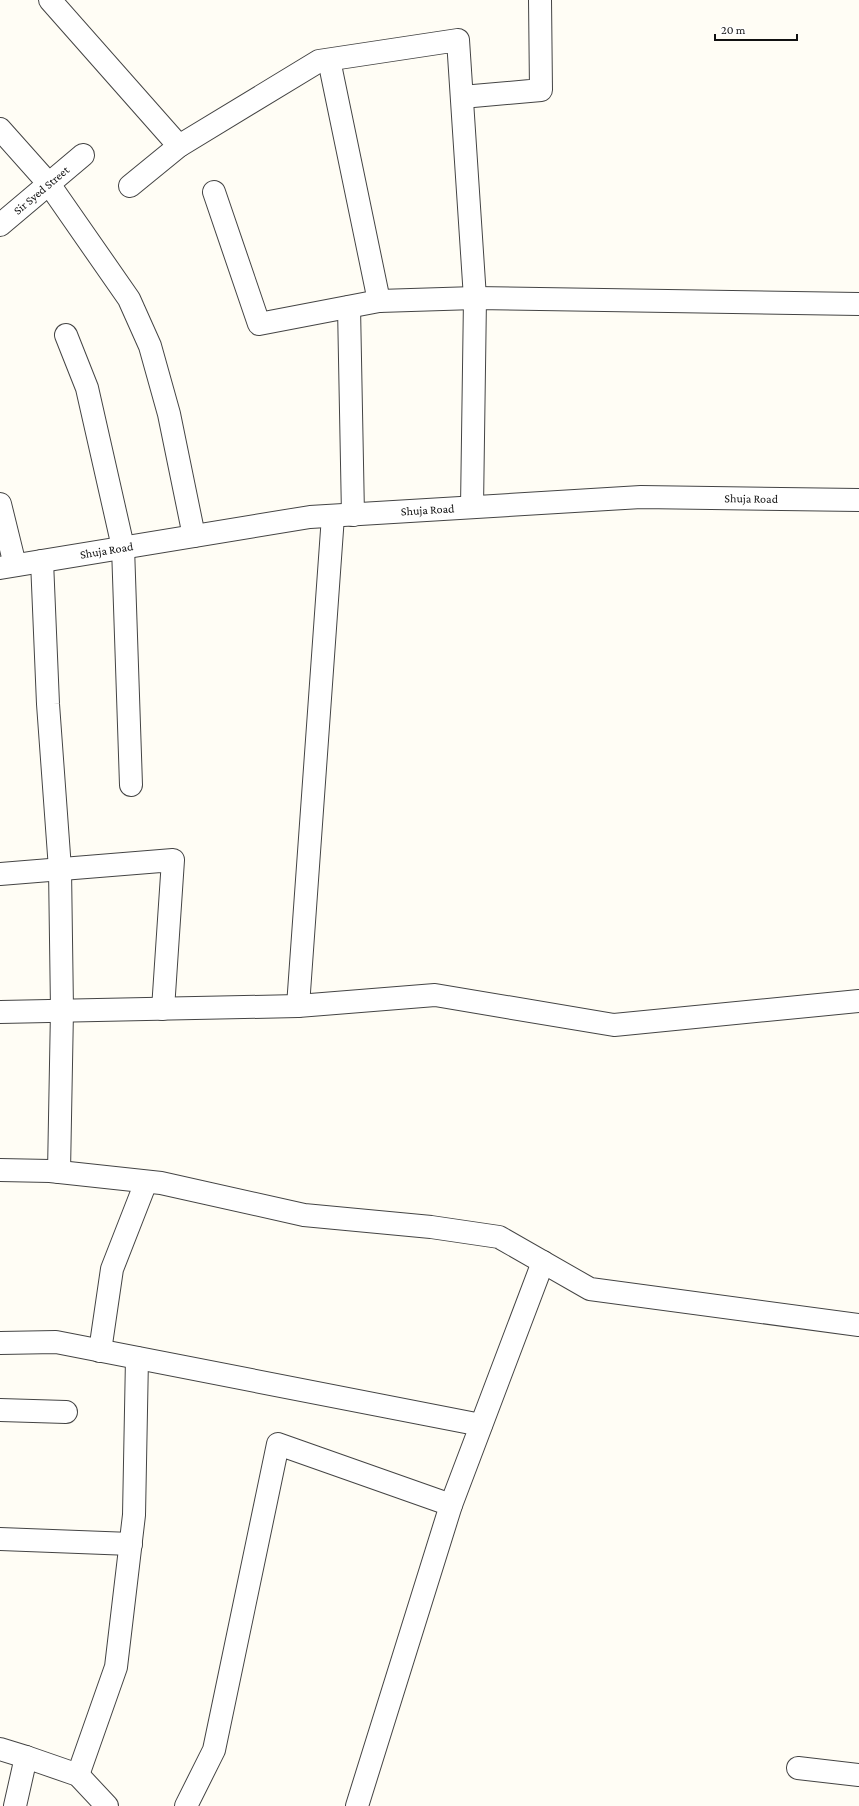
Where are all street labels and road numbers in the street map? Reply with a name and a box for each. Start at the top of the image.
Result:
street label: Sir Syed Street [11,162,73,218]
street label: Shuja Road [724,491,779,506]
street label: Shuja Road [400,501,455,518]
street label: Shuja Road [79,539,135,562]

